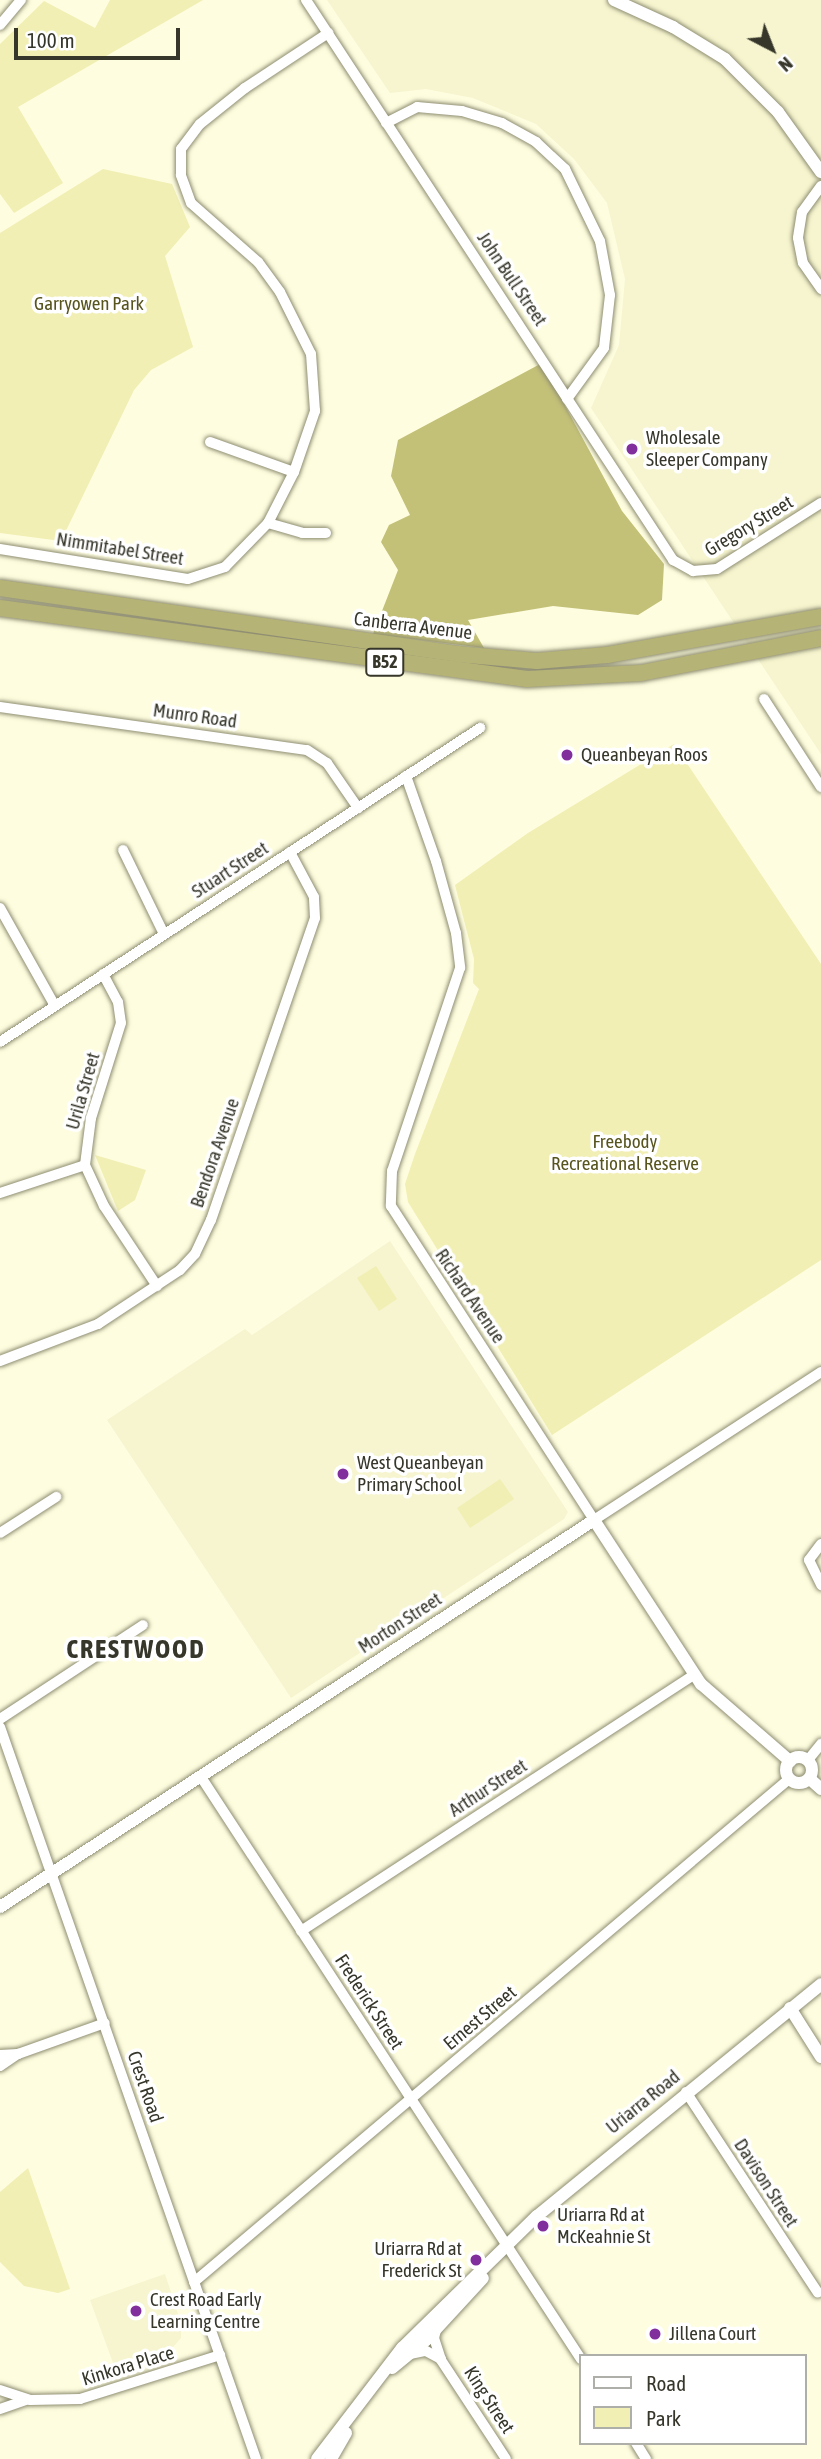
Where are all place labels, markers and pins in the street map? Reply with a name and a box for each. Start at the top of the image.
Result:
place label: Wholesale Sleeper Company [646,427,768,471]
marker: Wholesale Sleeper Company [624,441,640,457]
place label: Queanbeyan Roos [581,744,708,766]
marker: Queanbeyan Roos [559,747,575,763]
place label: West Queanbeyan Primary School [357,1452,484,1496]
marker: West Queanbeyan Primary School [335,1466,351,1482]
place label: Uriarra Rd at McKeahnie St [557,2204,651,2248]
marker: Uriarra Rd at McKeahnie St [535,2218,551,2234]
place label: Uriarra Rd at Frederick St [374,2238,462,2282]
marker: Uriarra Rd at Frederick St [468,2252,484,2268]
place label: Crest Road Early Learning Centre [150,2289,262,2333]
marker: Crest Road Early Learning Centre [128,2303,144,2319]
place label: Jillena Court [669,2323,756,2345]
marker: Jillena Court [647,2326,663,2342]

